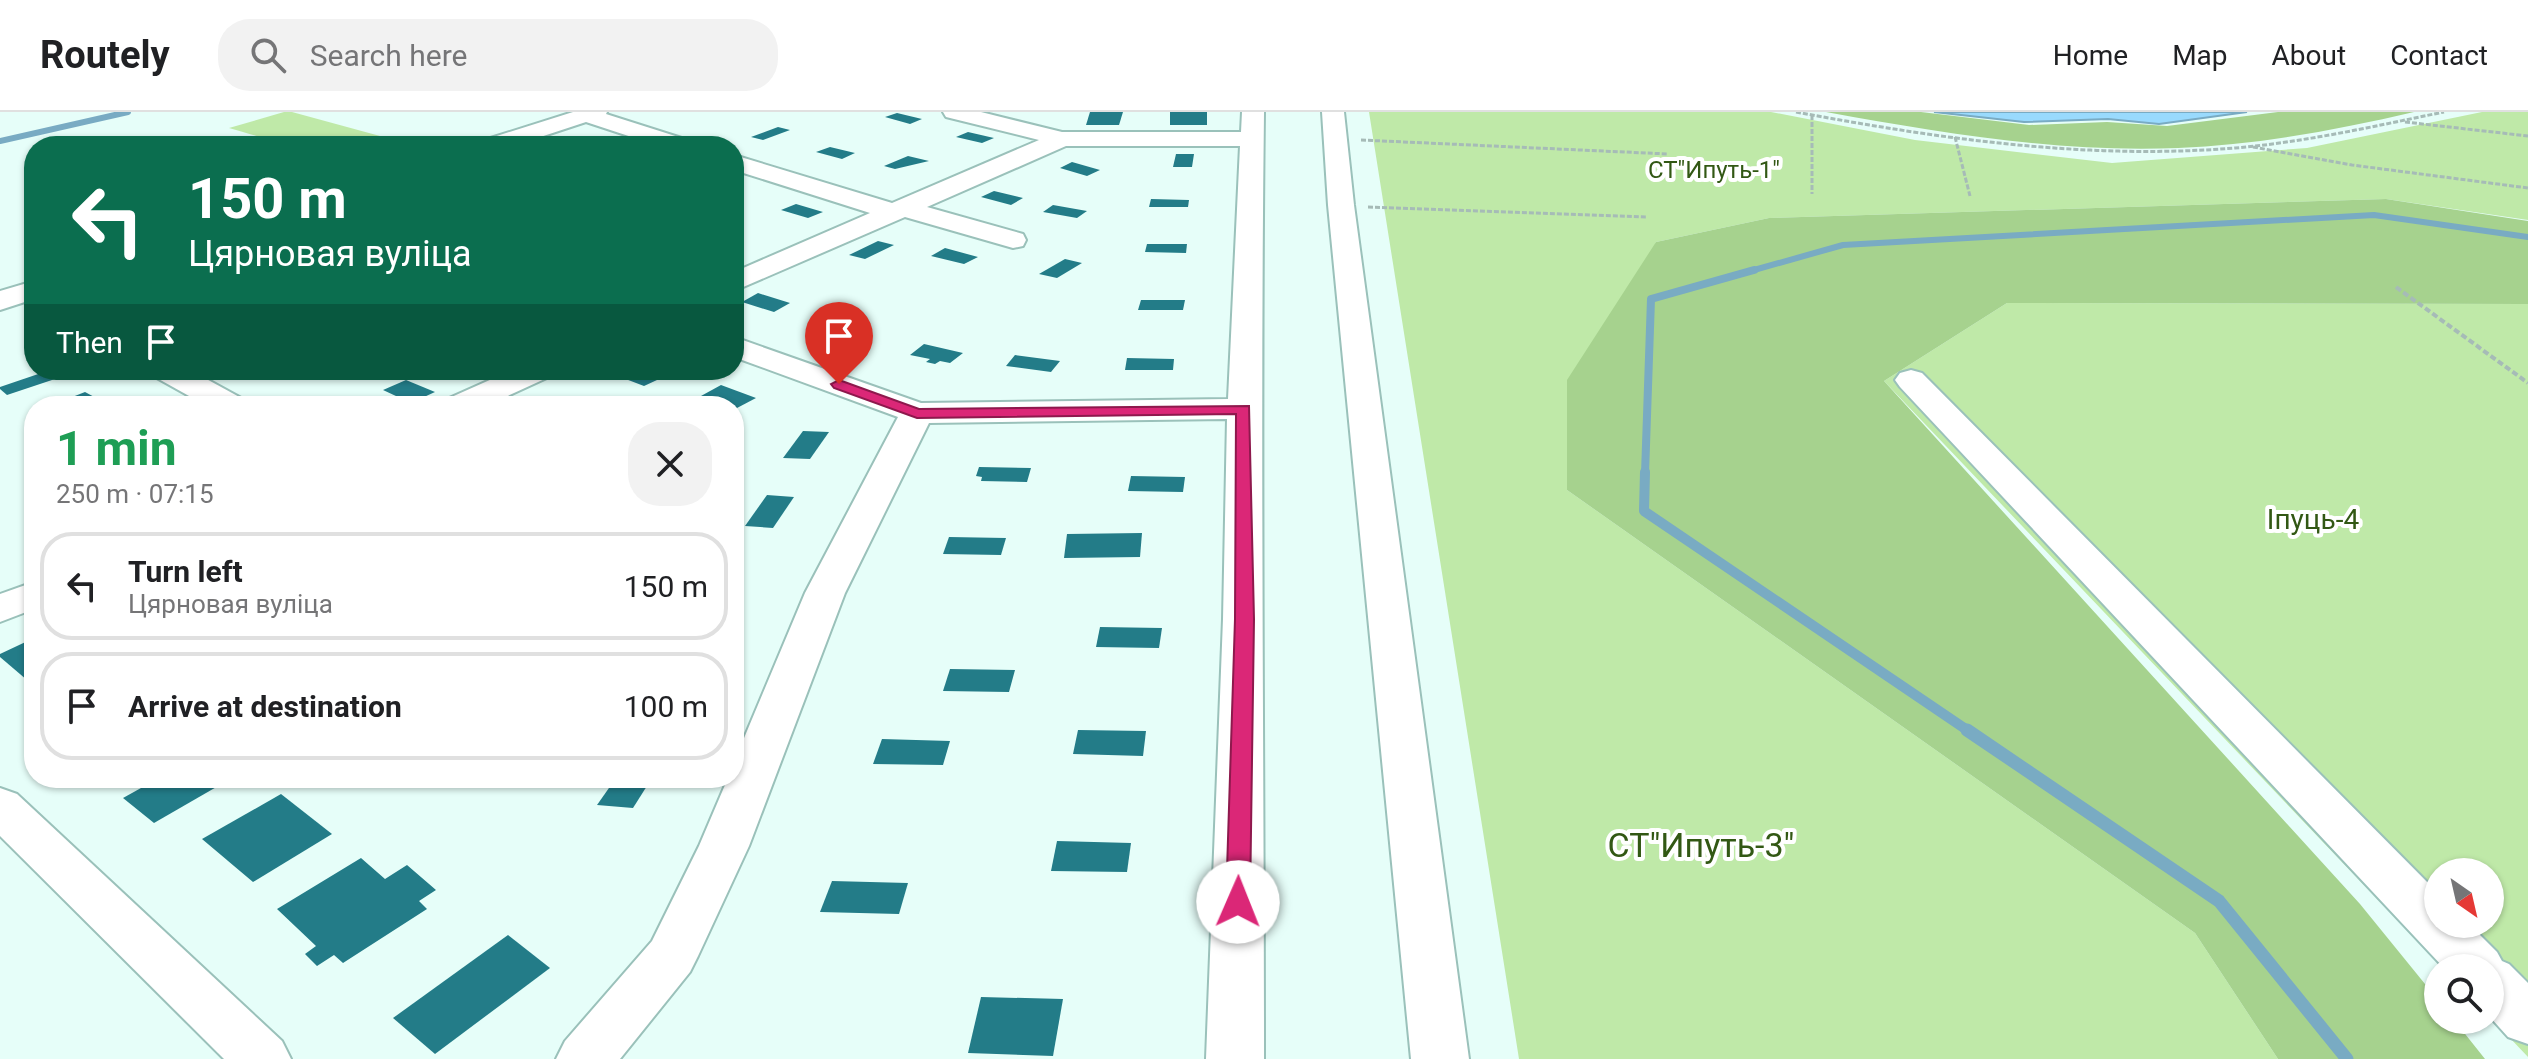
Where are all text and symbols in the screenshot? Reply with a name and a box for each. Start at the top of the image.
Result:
search box [218,19,778,91]
text: Routely [40,33,170,77]
icon: search [246,33,290,77]
text: Search here [310,38,467,73]
text: Home [2053,39,2128,72]
text: Map [2172,39,2228,72]
text: About [2272,39,2346,72]
text: Contact [2390,39,2488,72]
park label: СТ"Ипуть-1" [1648,156,1780,184]
text: 150 m [188,166,347,232]
icon: left [56,168,160,272]
text: Цярновая вуліца [188,233,472,275]
pin [805,302,873,384]
icon: arrive [817,314,861,358]
icon: arrive [139,320,183,364]
text: Then [56,325,123,360]
text: 1 min [56,420,177,477]
button: close [628,422,712,506]
text: 250 m · 07:15 [56,479,214,509]
park label: Іпуць-4 [2267,503,2359,536]
text: Turn left [128,554,243,589]
icon: left [60,564,104,608]
text: 150 m [624,569,708,604]
text: Цярновая вуліца [128,589,333,619]
icon: arrive [60,684,104,728]
text: Arrive at destination [128,689,402,724]
text: 100 m [624,689,708,724]
park label: СТ"Ипуть-3" [1608,825,1795,865]
north arrow [2424,858,2504,938]
map controls [2424,858,2504,1034]
position arrow [1196,860,1280,944]
button: search [2424,954,2504,1034]

